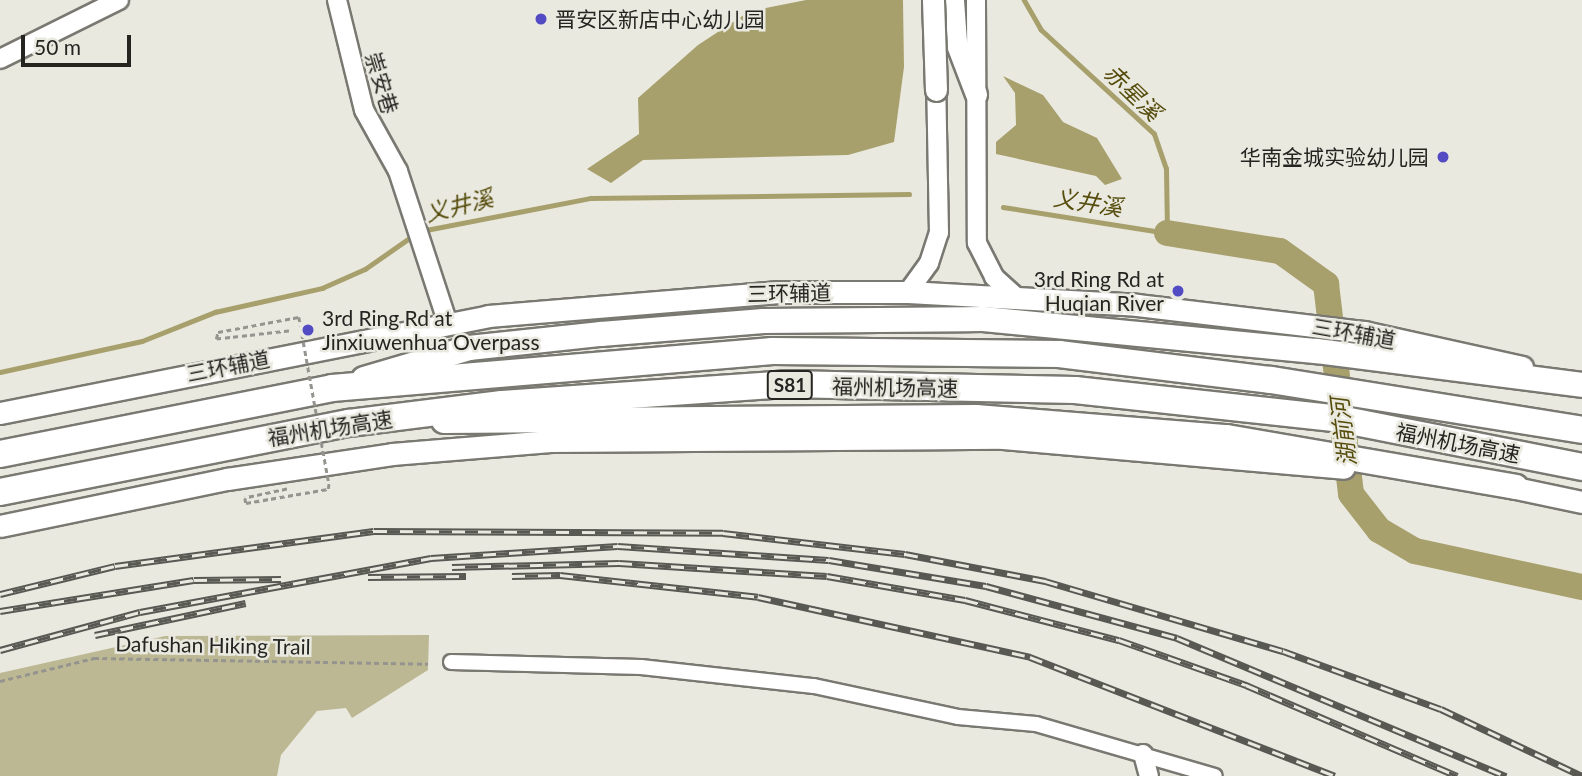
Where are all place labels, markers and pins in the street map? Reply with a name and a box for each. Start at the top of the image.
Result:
place label: 晋安区新店中心幼儿园 [555,6,765,32]
marker: 晋安区新店中心幼儿园 [533,11,549,27]
place label: 华南金城实验幼儿园 [1240,144,1429,170]
marker: 华南金城实验幼儿园 [1435,149,1451,165]
place label: 3rd Ring Rd at Huqian River [1034,266,1164,316]
marker: 3rd Ring Rd at Huqian River [1170,283,1186,299]
place label: 3rd Ring Rd at Jinxiuwenhua Overpass [322,305,539,355]
marker: 3rd Ring Rd at Jinxiuwenhua Overpass [300,322,316,338]

